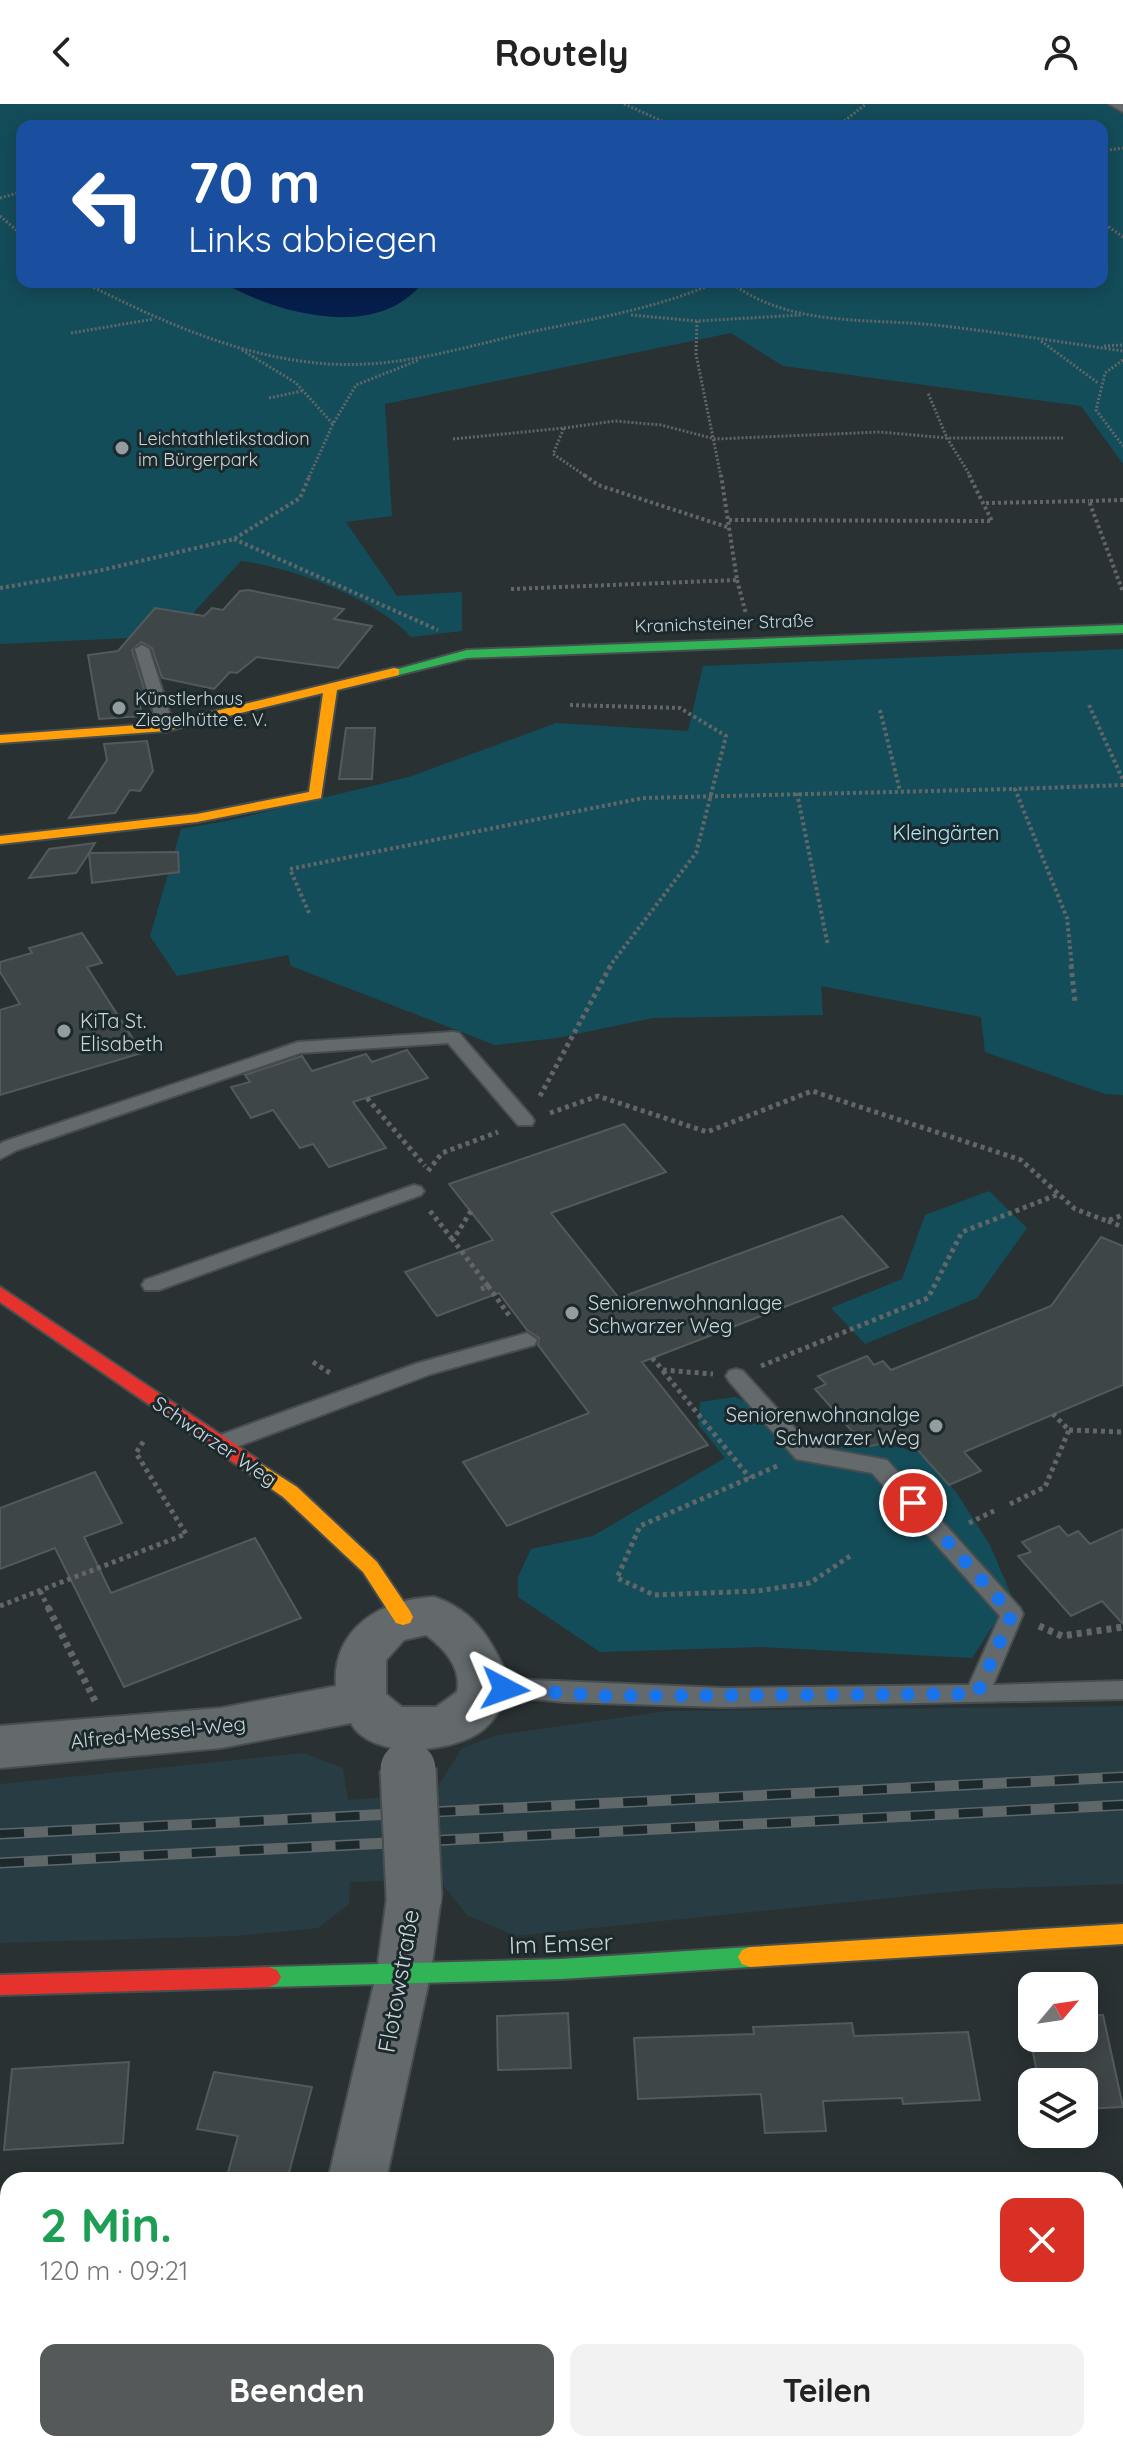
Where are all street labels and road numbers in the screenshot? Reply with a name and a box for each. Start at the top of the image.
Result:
street label: Kranichsteiner Straße [634,608,814,638]
street label: Schwarzer Weg [148,1390,282,1492]
street label: Alfred-Messel-Weg [69,1710,247,1754]
street label: Flotowstraße [371,1907,425,2055]
street label: Im Emser [508,1926,614,1960]

